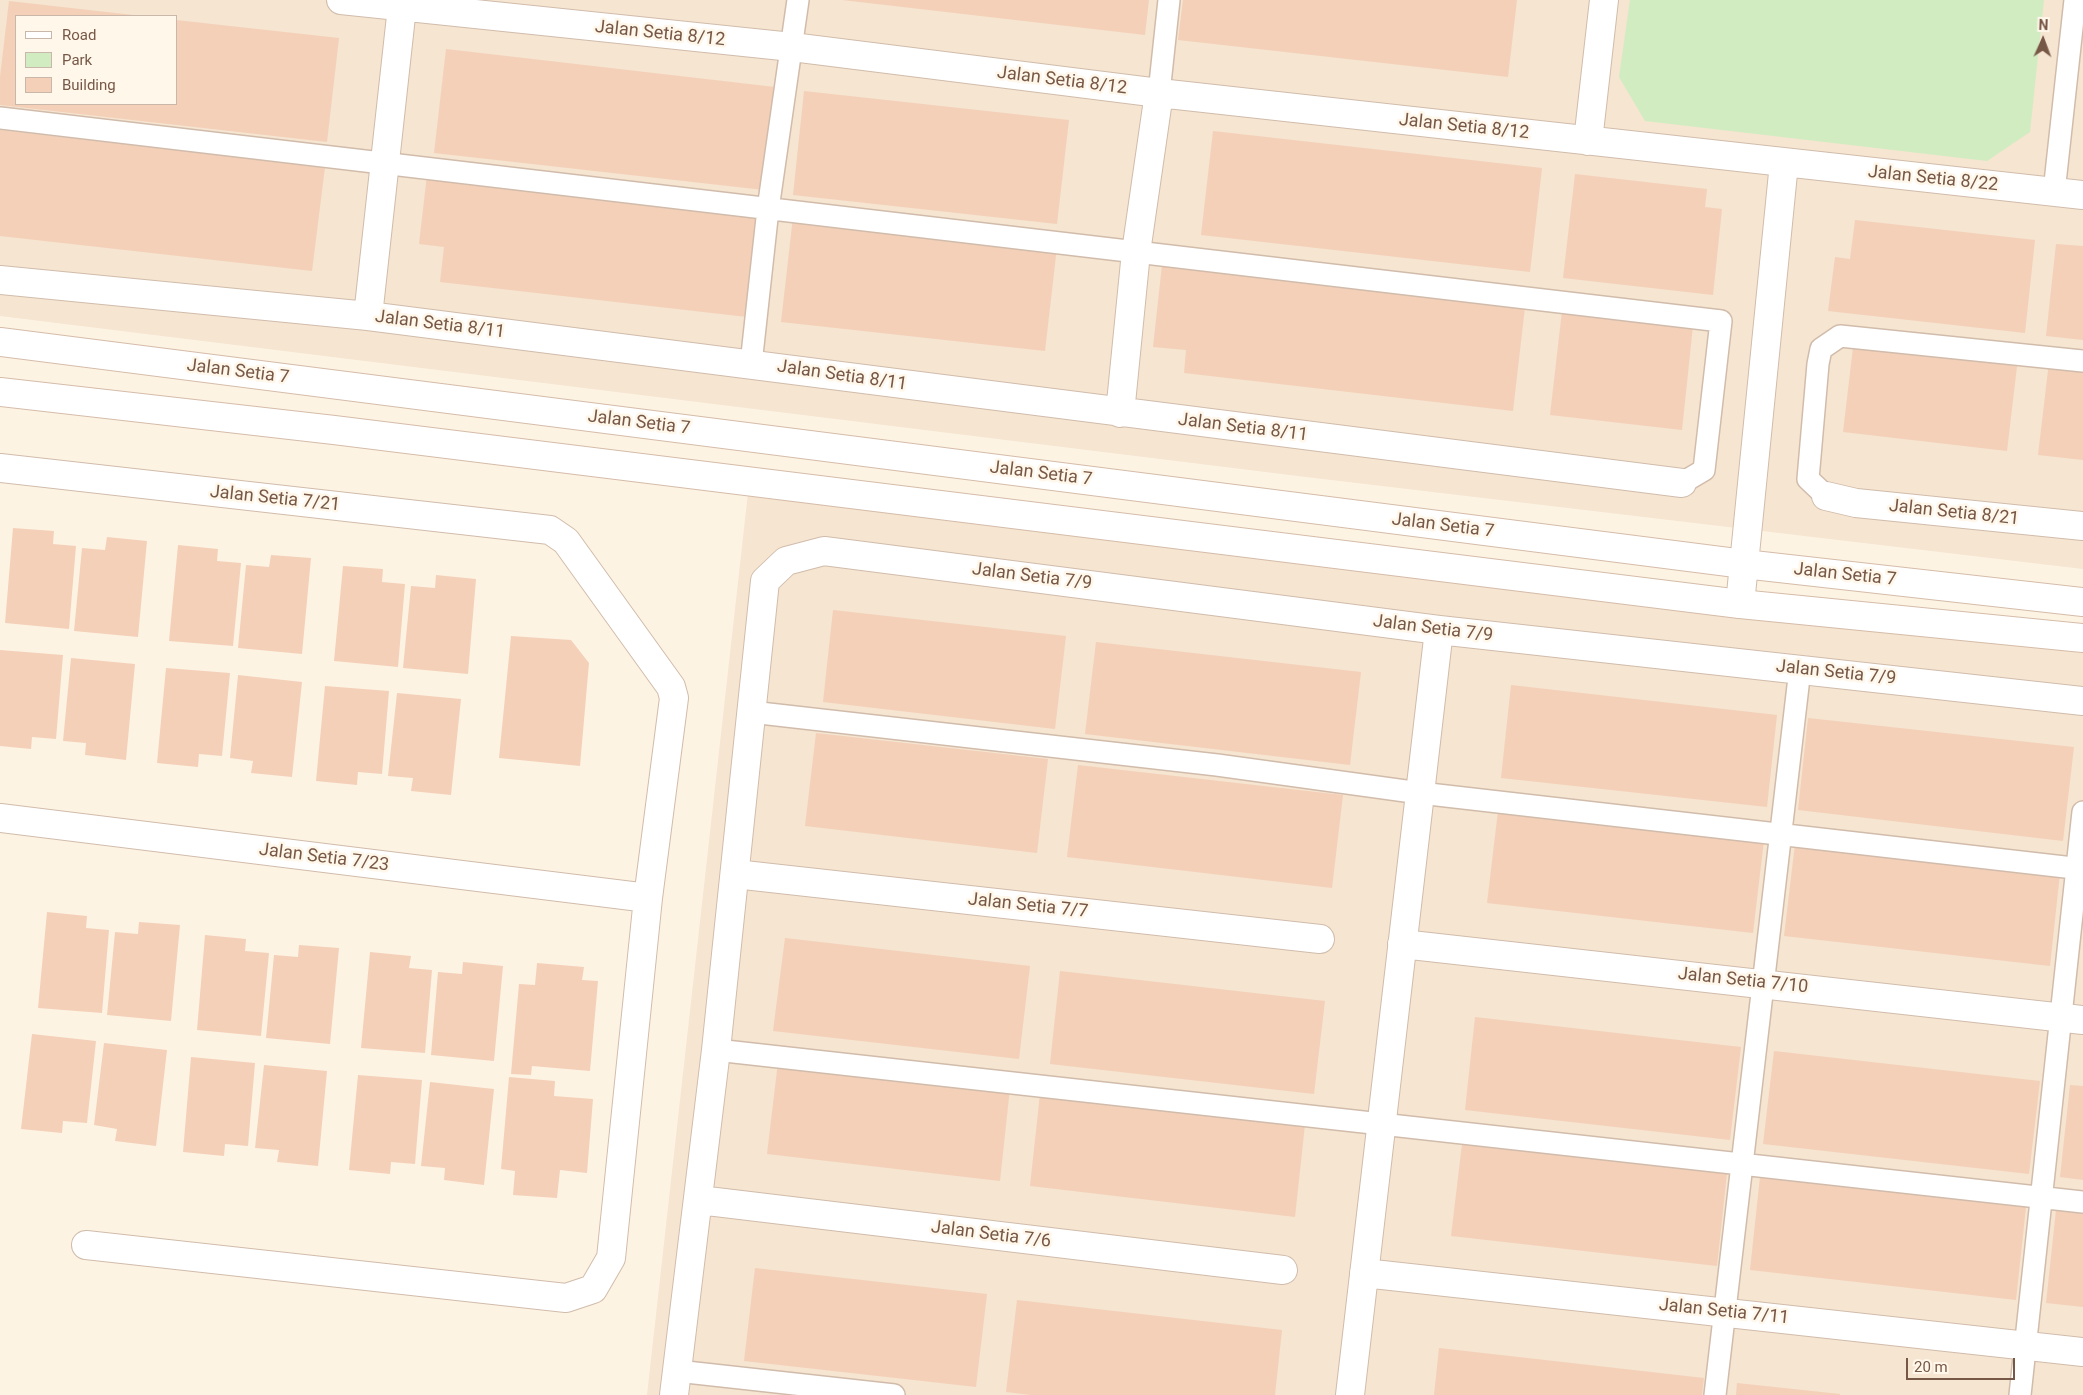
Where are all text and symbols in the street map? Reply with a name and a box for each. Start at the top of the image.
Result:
legend [15,15,178,105]
north arrow [2018,15,2068,65]
street label: Jalan Setia 8/12 [594,16,726,52]
text: N [2038,17,2049,33]
text: Road [62,26,96,44]
text: Park [62,51,92,69]
street label: Jalan Setia 8/12 [996,62,1128,100]
text: Building [62,76,116,94]
street label: Jalan Setia 8/12 [1398,109,1530,145]
street label: Jalan Setia 8/22 [1867,161,1999,197]
street label: Jalan Setia 8/11 [374,306,506,344]
street label: Jalan Setia 7 [185,355,291,389]
street label: Jalan Setia 8/11 [776,356,908,396]
street label: Jalan Setia 7 [586,406,692,440]
street label: Jalan Setia 8/11 [1177,409,1309,447]
street label: Jalan Setia 7 [988,457,1094,491]
street label: Jalan Setia 7/21 [209,481,341,517]
street label: Jalan Setia 8/21 [1888,495,2020,531]
street label: Jalan Setia 7 [1390,509,1496,543]
street label: Jalan Setia 7/9 [971,559,1093,595]
street label: Jalan Setia 7 [1793,559,1897,591]
street label: Jalan Setia 7/9 [1372,611,1494,647]
street label: Jalan Setia 7/9 [1775,656,1897,690]
street label: Jalan Setia 7/23 [258,839,390,877]
street label: Jalan Setia 7/7 [967,889,1089,923]
street label: Jalan Setia 7/10 [1677,963,1809,999]
street label: Jalan Setia 7/6 [930,1217,1052,1253]
street label: Jalan Setia 7/11 [1658,1294,1790,1330]
scale bar [1908,1348,2017,1380]
text: 20 m [1914,1358,1948,1376]

